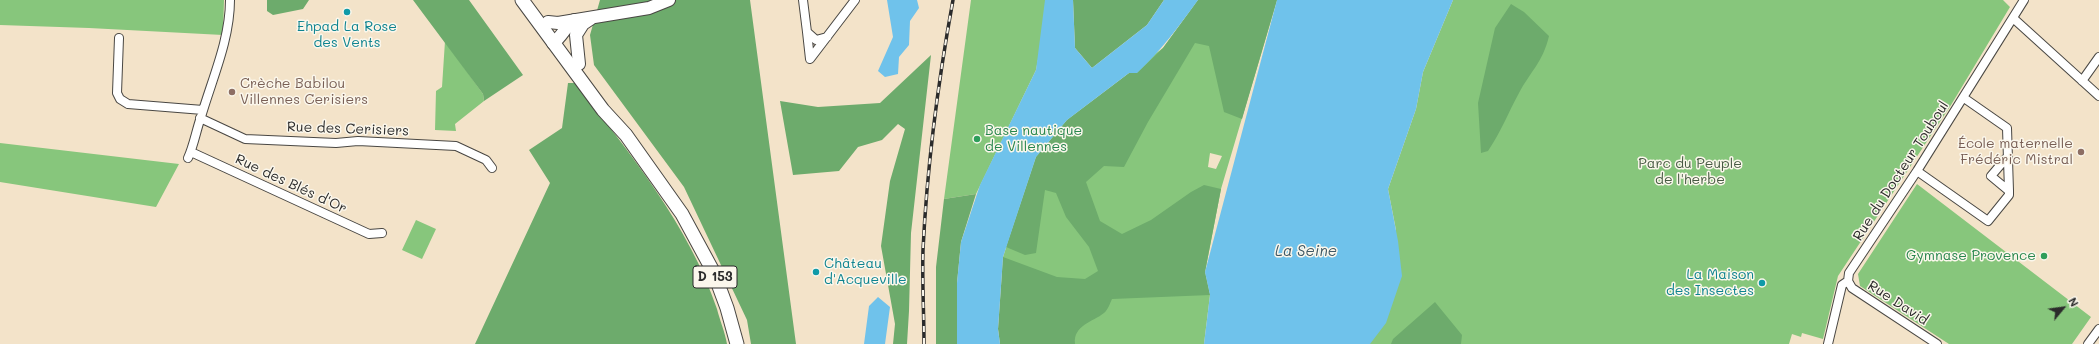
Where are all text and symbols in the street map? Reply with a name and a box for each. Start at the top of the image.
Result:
marker: Ehpad La Rose des Vents [342,7,352,17]
place label: Ehpad La Rose des Vents [297,19,397,52]
place label: Crèche Babilou Villennes Cerisiers [240,76,368,108]
marker: Crèche Babilou Villennes Cerisiers [227,87,237,97]
street label: Rue du Docteur Touboul [1850,98,1952,244]
street label: Rue des Cerisiers [287,118,409,140]
place label: Base nautique de Villennes [985,123,1082,156]
marker: Base nautique de Villennes [972,134,982,144]
place label: École maternelle Frédéric Mistral [1958,136,2073,168]
marker: École maternelle Frédéric Mistral [2076,147,2086,157]
street label: Rue des Blés d'Or [233,151,349,217]
park label: Parc du Peuple de l'herbe [1638,156,1742,188]
water label: La Seine [1275,242,1337,260]
place label: Gymnase Provence [1906,248,2036,264]
marker: Gymnase Provence [2039,251,2049,261]
place label: Château d'Acqueville [824,256,907,288]
road number: D 153 [693,266,737,288]
marker: Château d'Acqueville [811,267,821,277]
place label: La Maison des Insectes [1666,267,1754,300]
street label: Rue David [1865,277,1931,329]
marker: La Maison des Insectes [1757,278,1767,288]
north arrow [2043,288,2083,328]
text: N [2065,295,2083,309]

